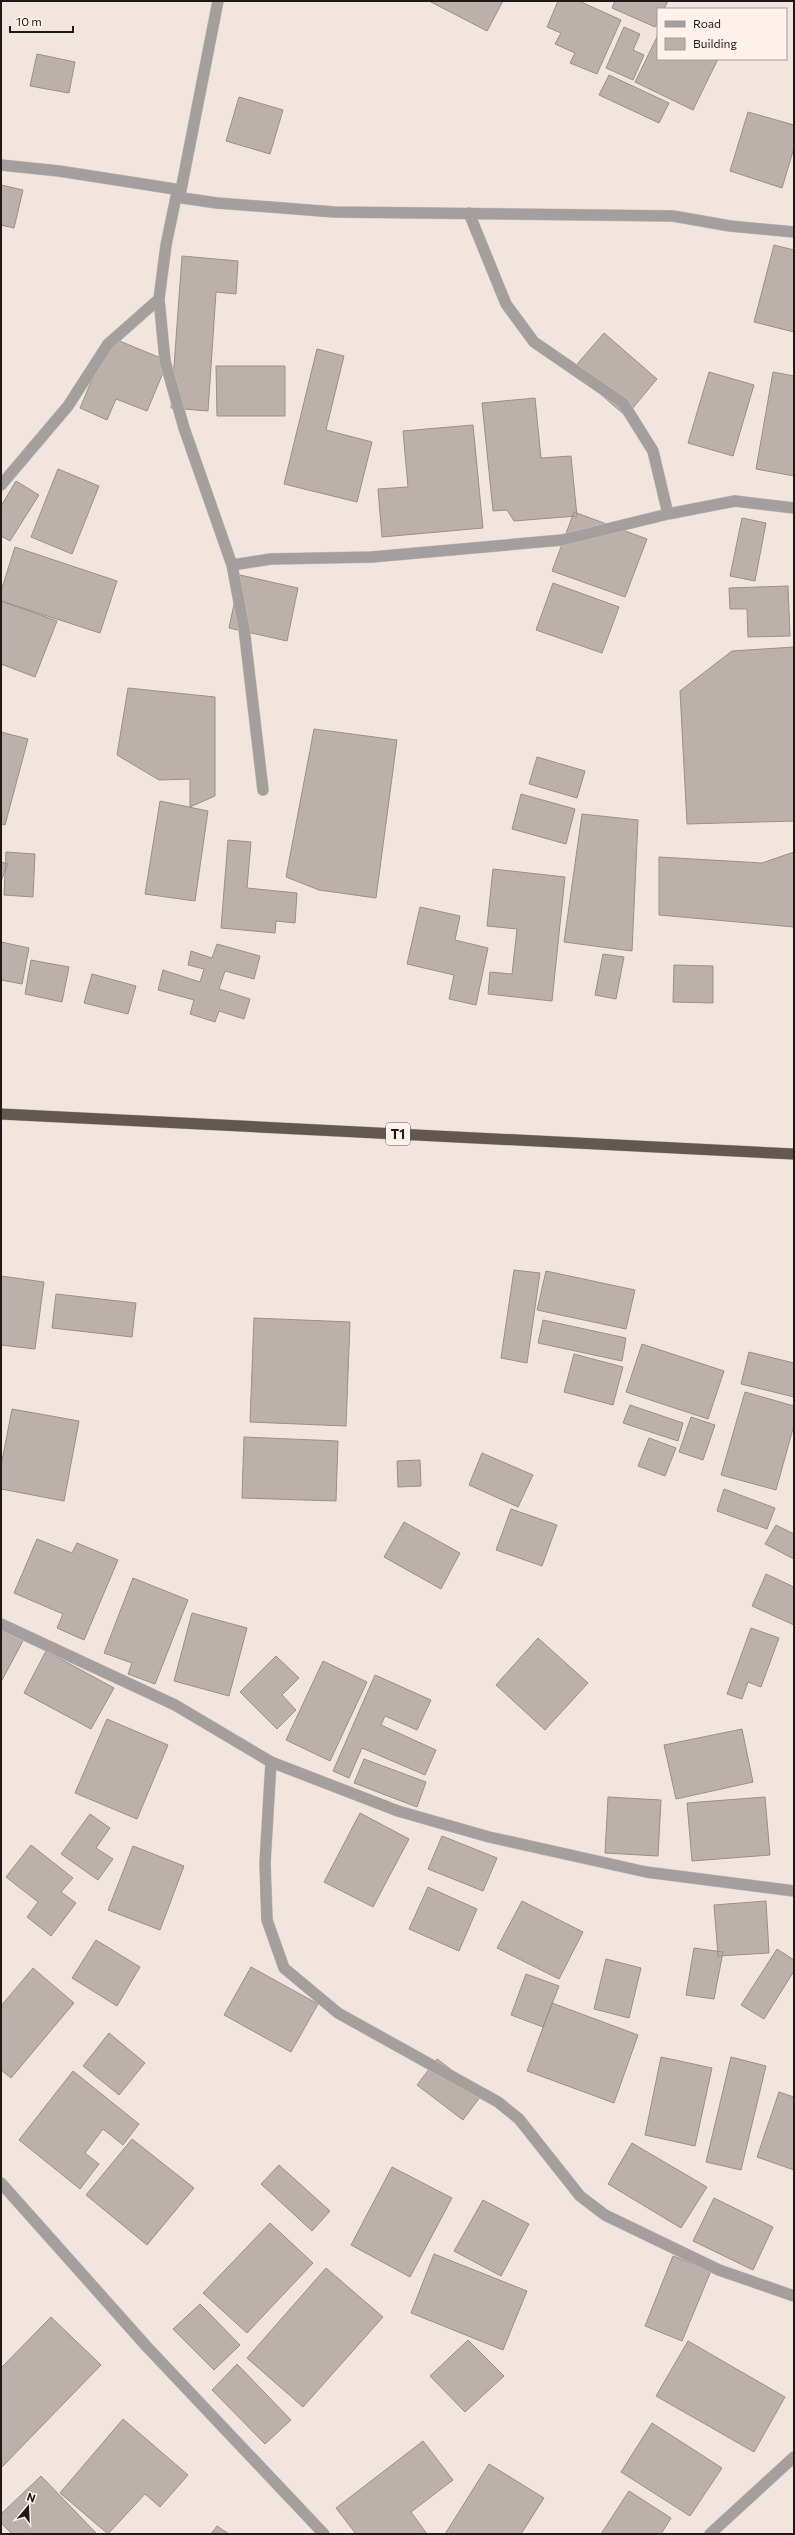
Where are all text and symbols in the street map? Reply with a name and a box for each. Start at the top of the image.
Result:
scale bar [10,8,73,34]
legend [657,8,787,60]
text: 10 m [16,14,42,28]
text: Road [693,16,721,30]
text: Building [693,36,737,50]
road number: T1 [386,1123,410,1145]
north arrow [8,2487,48,2527]
text: N [25,2490,37,2505]

